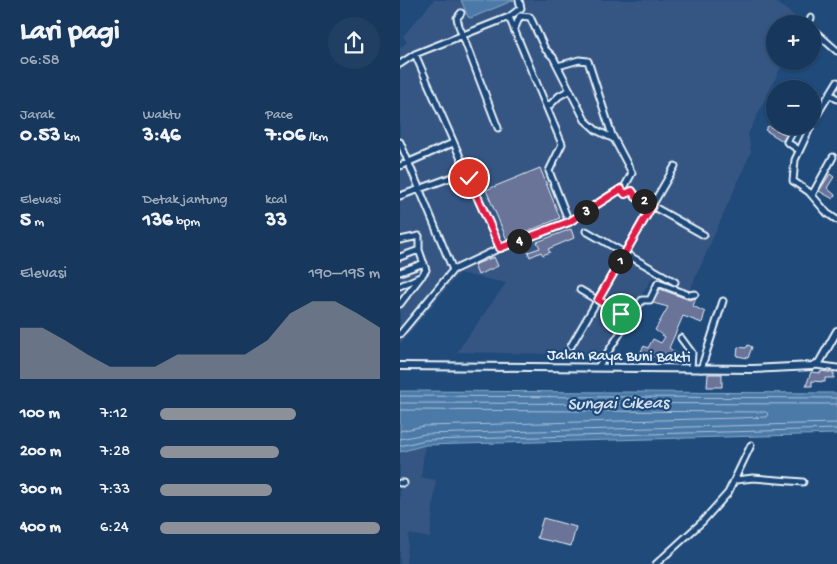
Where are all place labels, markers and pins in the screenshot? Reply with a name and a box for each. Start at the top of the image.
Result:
pin [448,157,490,199]
pin: 2 [632,188,656,214]
pin: 3 [574,200,598,224]
pin: 4 [506,228,532,254]
pin: 1 [608,248,632,274]
pin [600,293,642,335]

